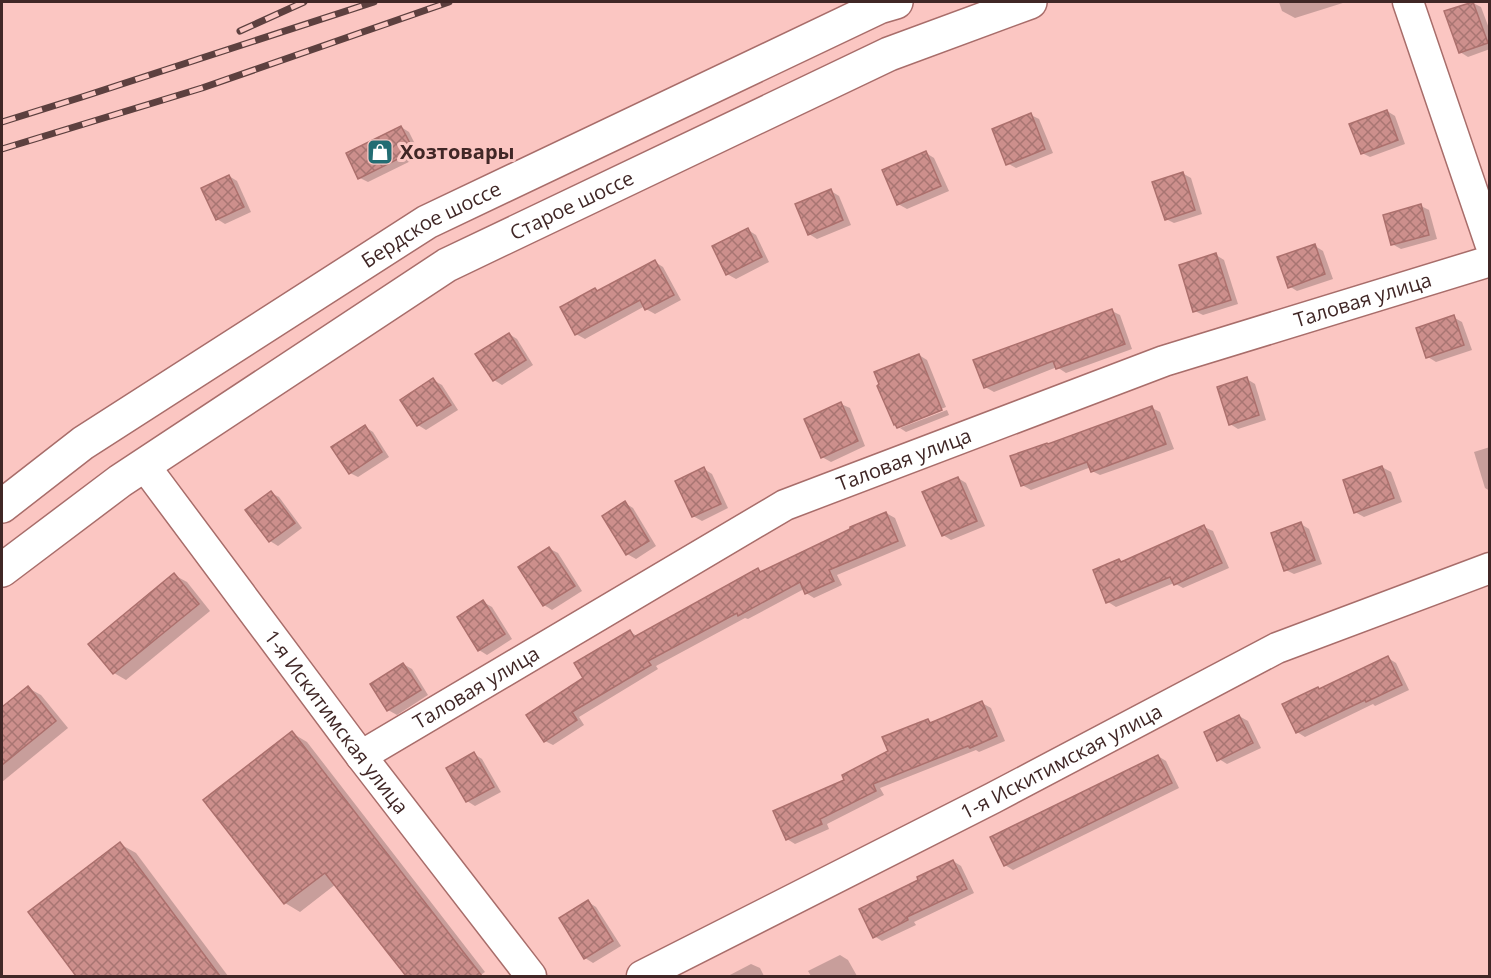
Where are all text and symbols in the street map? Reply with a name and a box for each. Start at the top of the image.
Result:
shop icon: Хозтовары [365,137,395,167]
place label: Хозтовары [400,138,515,165]
street label: Старое шоссе [505,164,638,246]
street label: Бердское шоссе [356,175,505,274]
street label: Таловая улица [1291,266,1435,333]
street label: Таловая улица [832,421,975,497]
street label: 1-я Искитимская улица [259,624,415,819]
street label: Таловая улица [408,639,544,735]
street label: 1-я Искитимская улица [956,697,1167,825]

